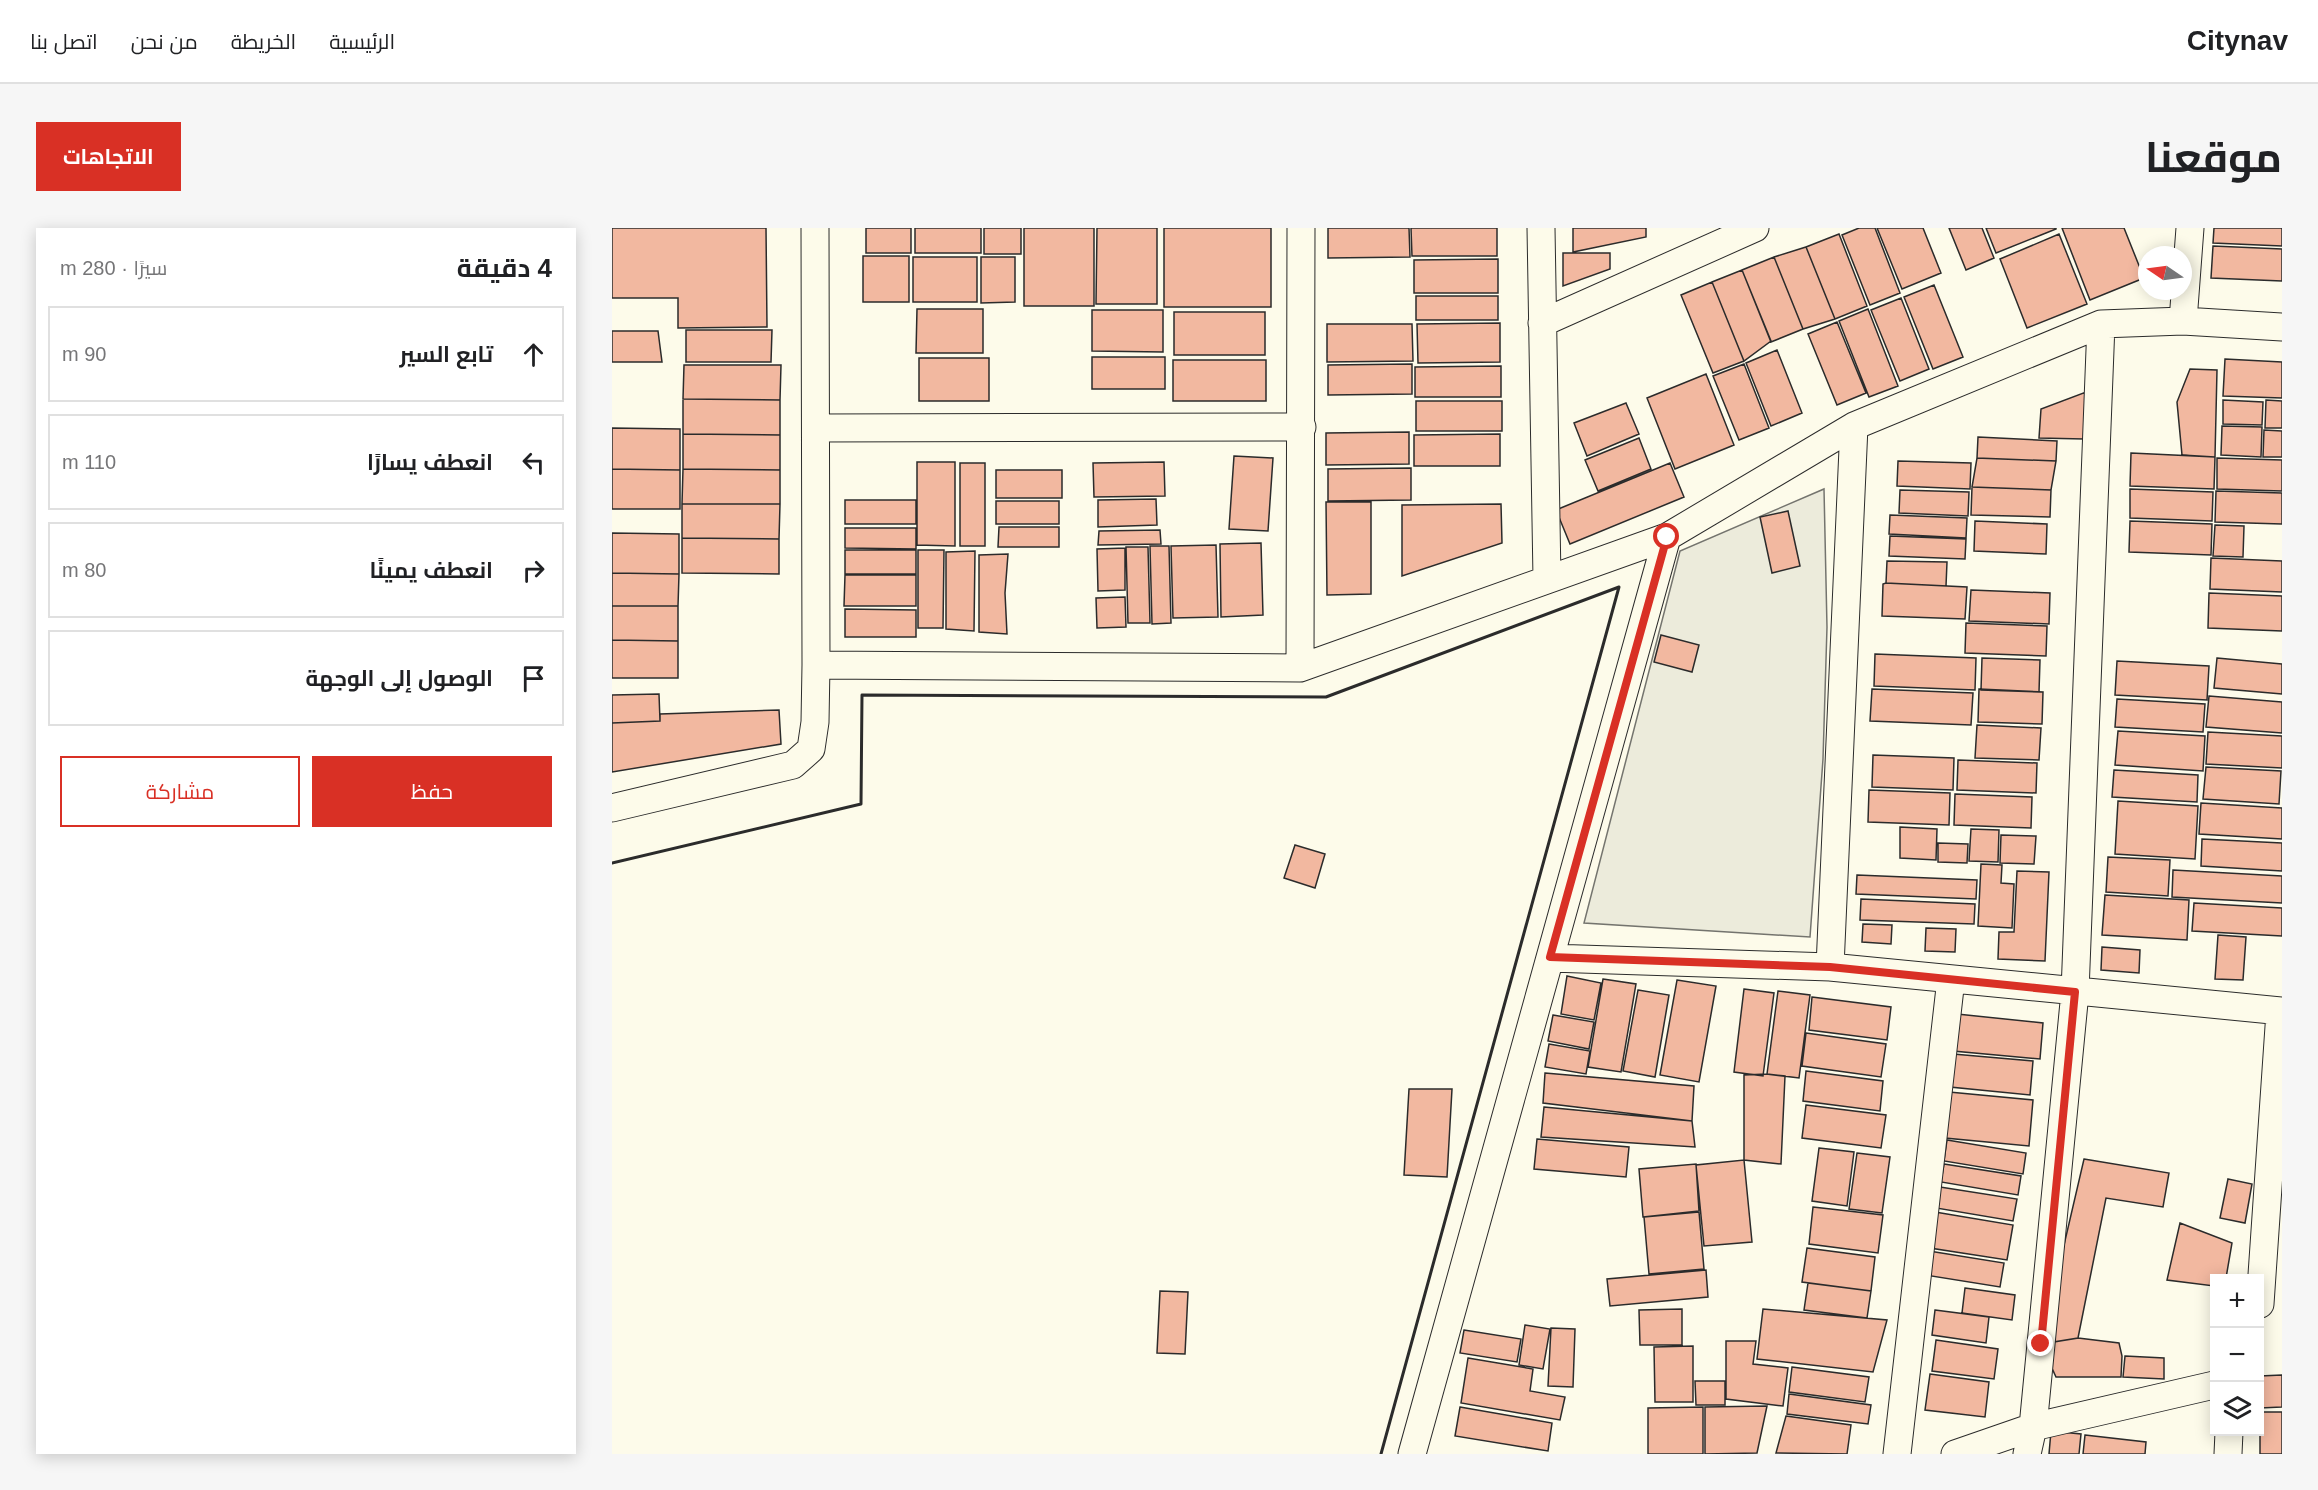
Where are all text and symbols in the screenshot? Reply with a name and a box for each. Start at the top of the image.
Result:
text: Citynav [2187,25,2288,56]
text: اتصل بنا [30,30,98,53]
text: من نحن [131,30,198,53]
text: الخريطة [231,30,296,53]
text: الرئيسية [329,30,395,53]
button: الاتجاهات [36,122,181,191]
text: موقعنا [2145,134,2282,181]
north arrow [2138,246,2192,300]
text: 4 دقيقة [457,253,552,283]
text: سيرًا · 280 m [60,257,167,279]
icon: ahead [517,338,550,371]
text: تابع السير [399,342,493,367]
text: 90 m [62,343,106,365]
icon: left [517,446,550,479]
text: انعطف يسارًا [367,450,493,475]
text: 110 m [62,451,116,473]
route start [1653,523,1679,549]
icon: right [517,554,550,587]
text: انعطف يمينًا [370,558,493,583]
text: 80 m [62,559,106,581]
icon: arrive [517,662,550,695]
text: الوصول إلى الوجهة [306,666,493,691]
button: مشاركة [60,756,300,827]
button: حفظ [312,756,552,827]
map controls [2210,1274,2264,1436]
button: + [2210,1274,2264,1328]
button: − [2210,1328,2264,1382]
route end [2027,1330,2053,1356]
button: layers [2210,1382,2264,1436]

